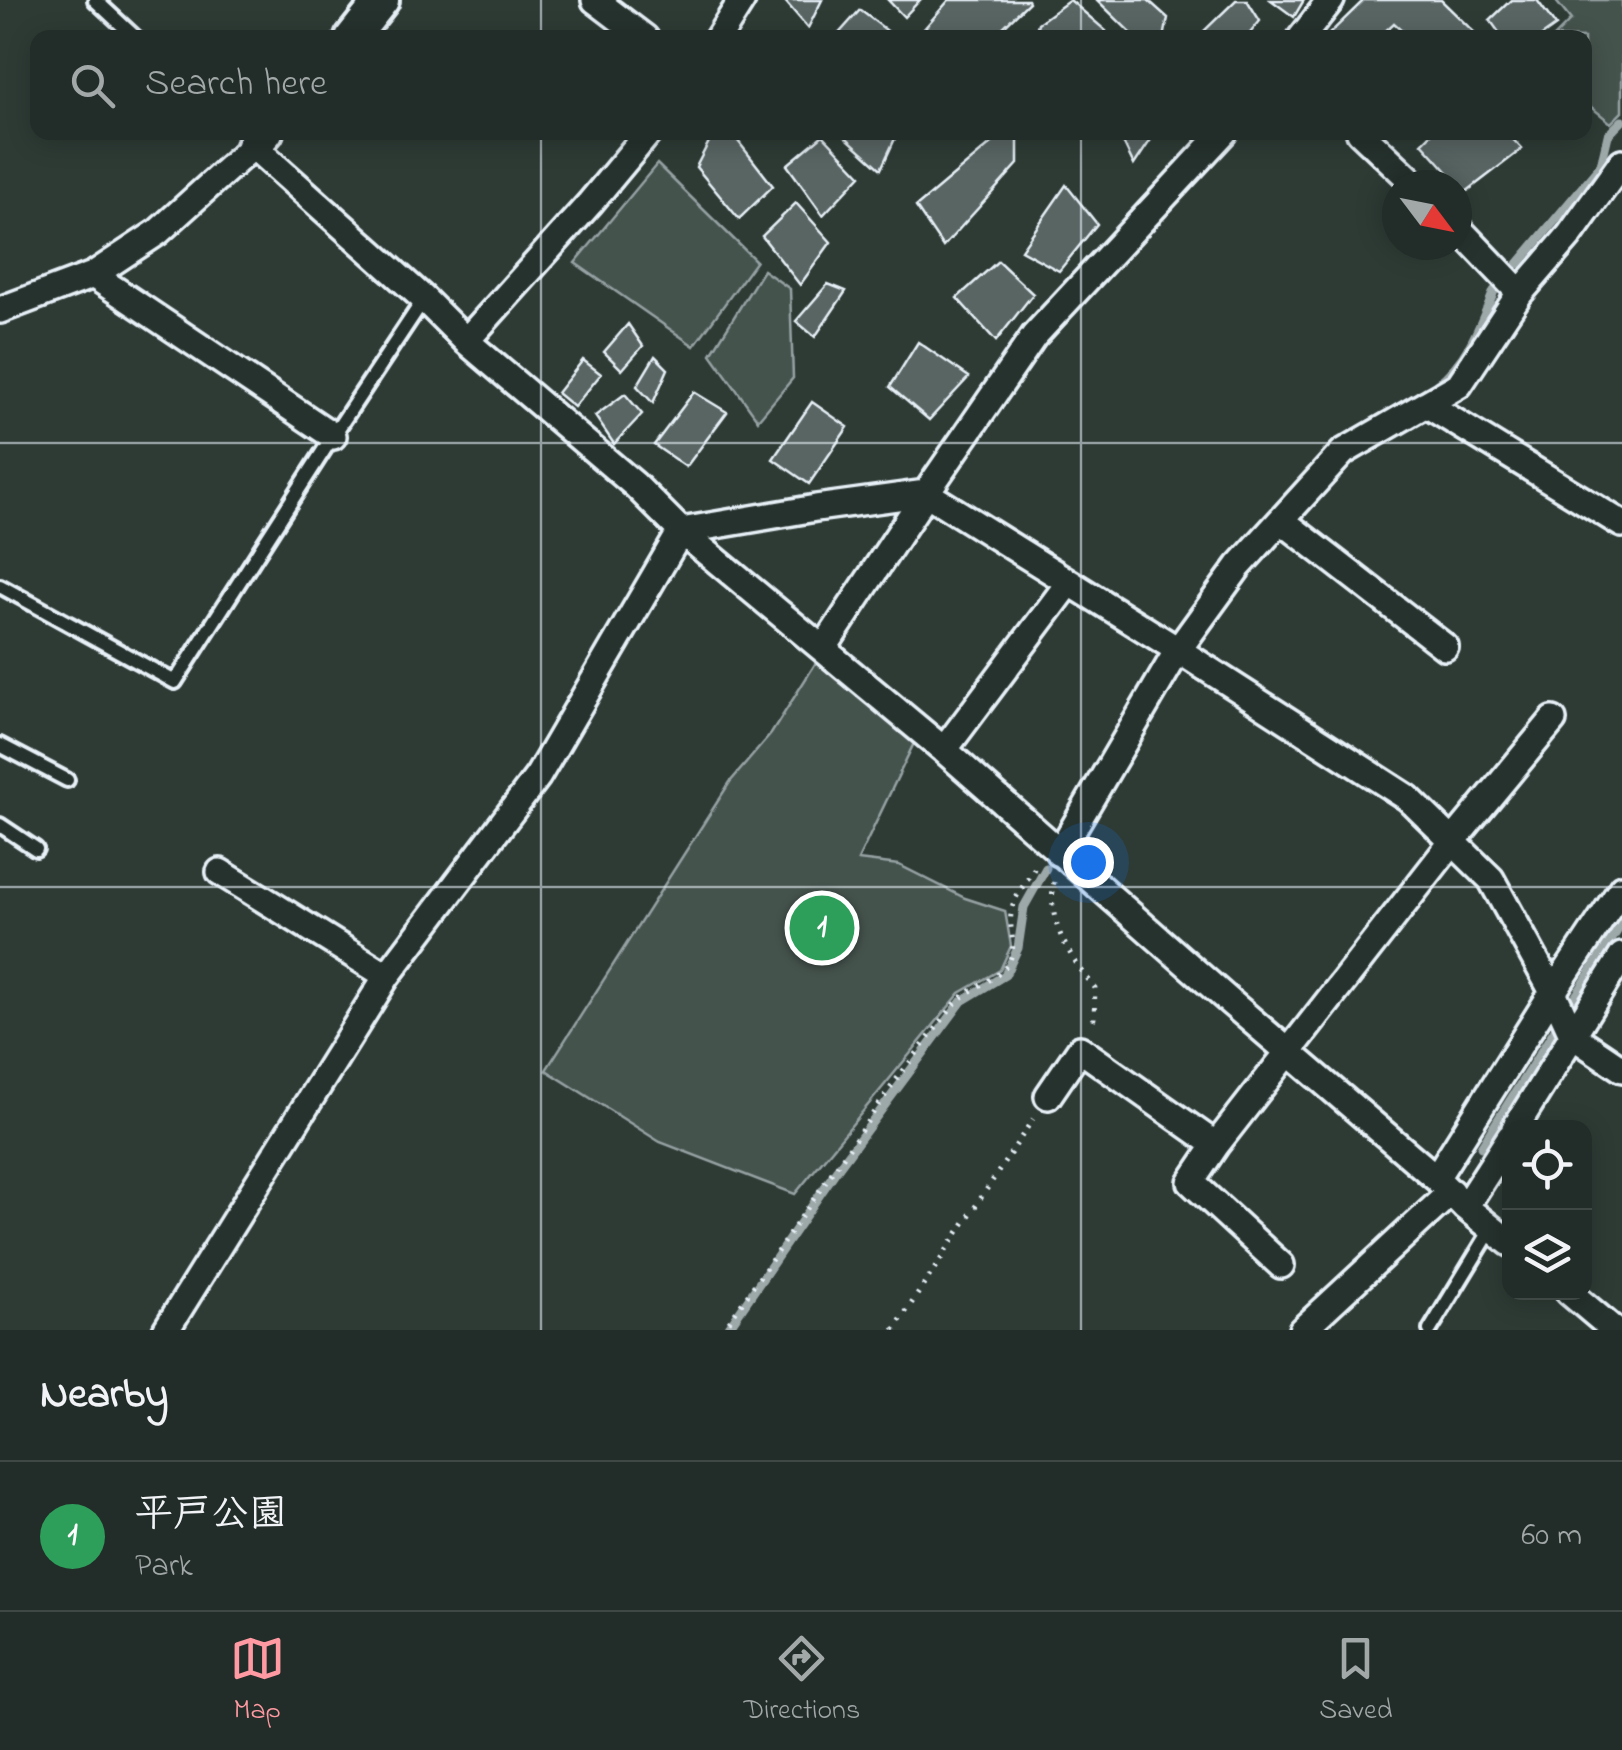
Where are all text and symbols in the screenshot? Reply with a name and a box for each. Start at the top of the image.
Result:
search box [30,30,1592,140]
text: Search here [145,57,327,113]
icon: search [65,58,120,113]
north arrow [1382,170,1472,260]
your location [1063,837,1114,888]
pin: 1 [790,890,854,966]
map controls [1502,1120,1592,1300]
button: locate [1502,1120,1592,1210]
button: layers [1502,1210,1592,1300]
text: Nearby [40,1365,168,1426]
text: 平戸公園 [135,1488,287,1544]
text: 1 [67,1513,78,1560]
text: 60 m [1521,1513,1582,1560]
text: Park [135,1544,193,1591]
tab: Map [230,1631,285,1732]
tab: Directions [744,1631,860,1732]
tab: Saved [1319,1631,1392,1732]

